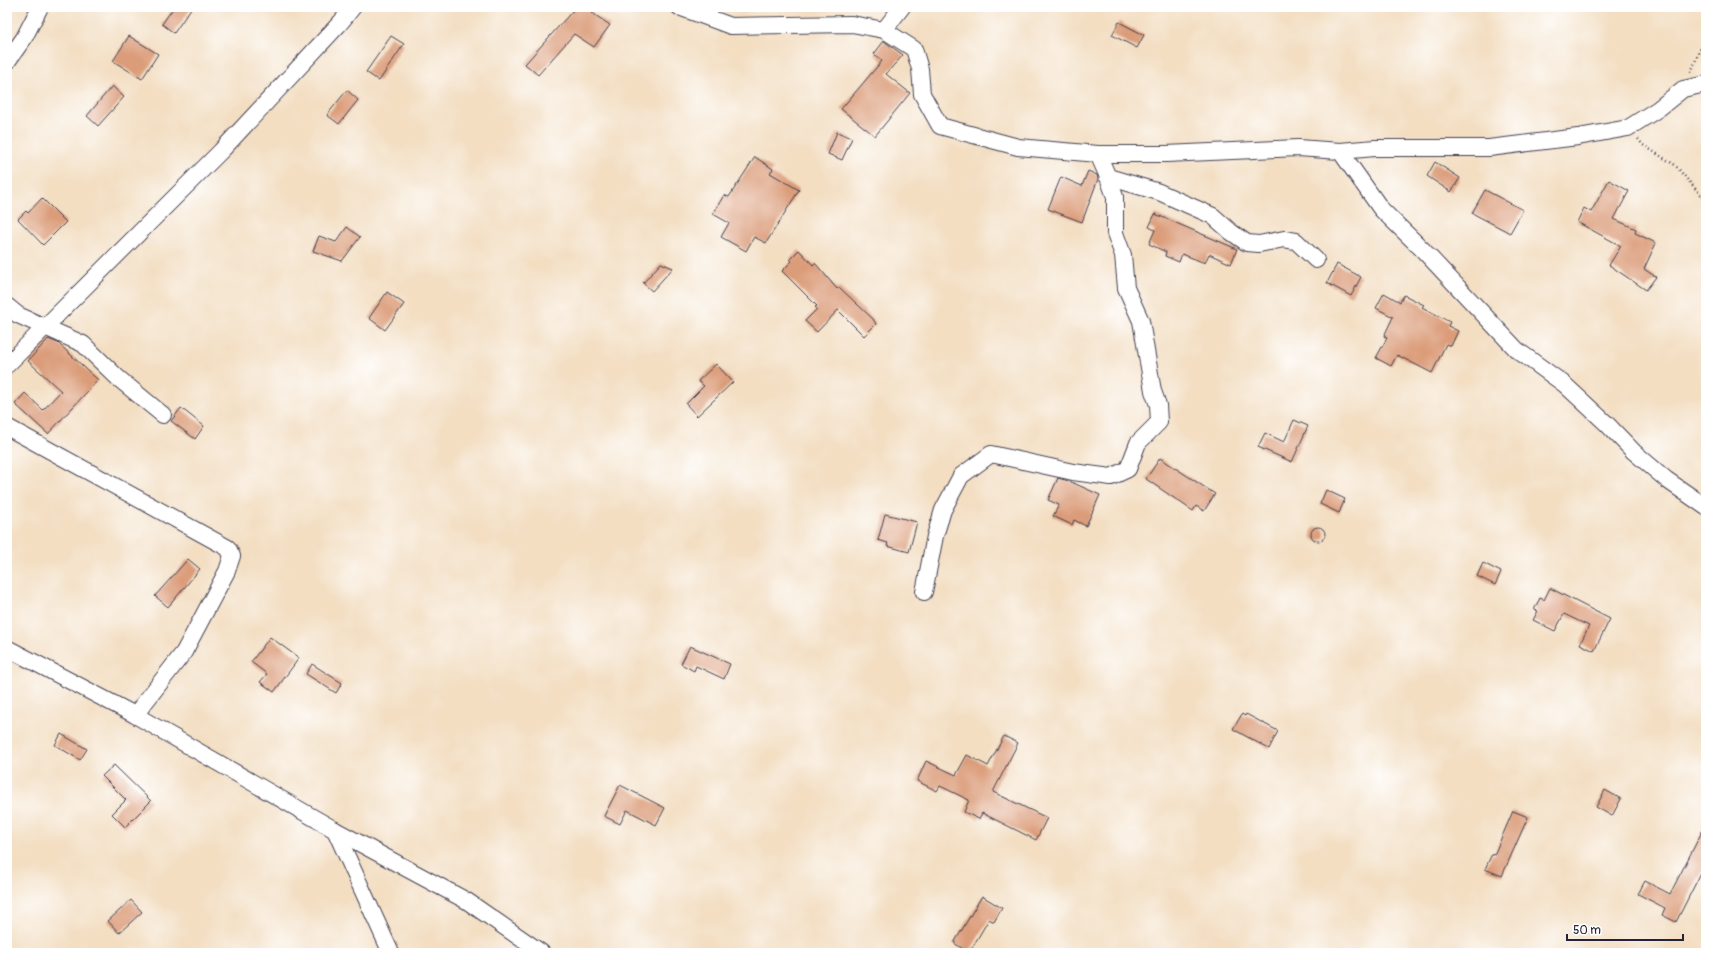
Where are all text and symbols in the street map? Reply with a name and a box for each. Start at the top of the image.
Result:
scale bar [1567,916,1683,942]
text: 50 m [1573,923,1601,938]

